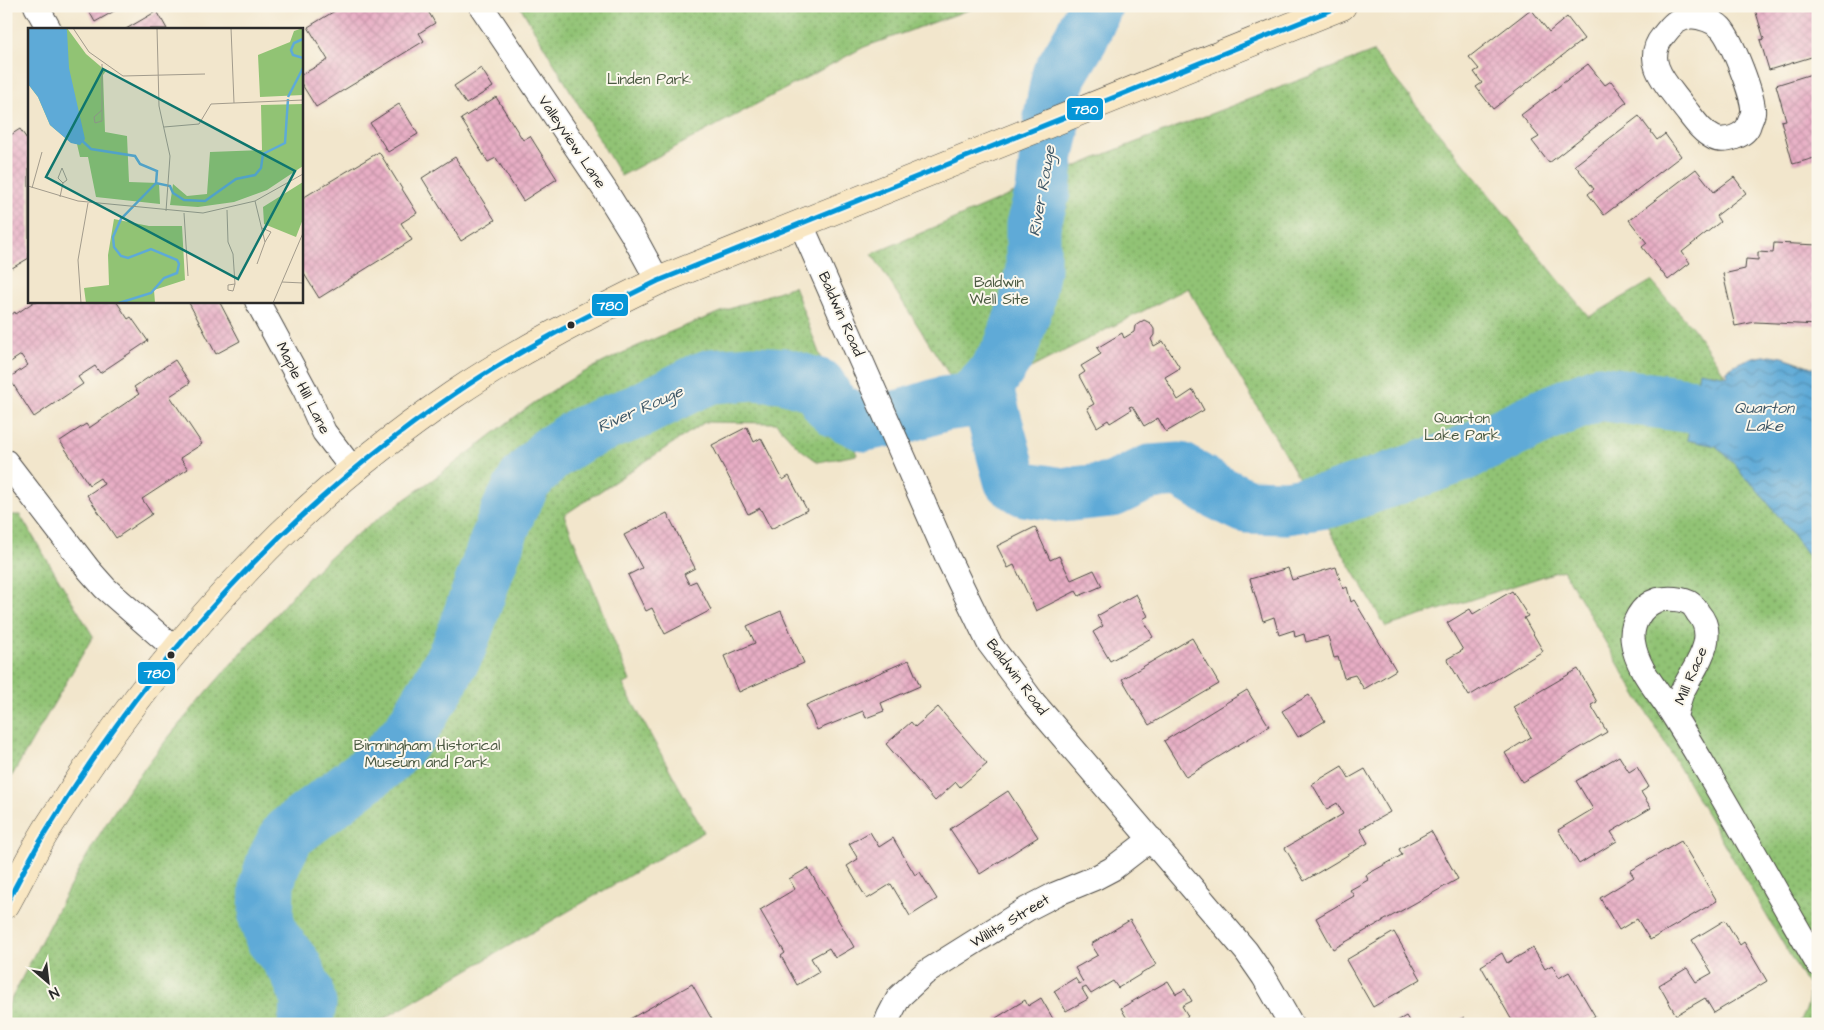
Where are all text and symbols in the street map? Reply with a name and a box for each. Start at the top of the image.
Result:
inset map [28,28,302,302]
park label: Linden Park [607,69,691,90]
street label: Valleyview Lane [532,91,611,193]
line badge: 780 [1066,97,1104,121]
text: 780 [1071,100,1098,120]
water label: River Rouge [1023,143,1062,238]
street label: Baldwin Road [813,268,869,360]
park label: Baldwin Well Site [969,272,1029,310]
line badge: 780 [591,293,629,317]
text: 780 [596,296,623,316]
unlabelled marker [566,320,576,330]
street label: Maple Hill Lane [271,338,335,438]
water label: River Rouge [594,380,688,439]
water label: Quarton Lake [1734,397,1796,437]
park label: Quarton Lake Park [1424,408,1500,446]
street label: Baldwin Road [981,634,1053,720]
street label: Mill Race [1669,644,1713,708]
unlabelled marker [166,650,176,660]
line badge: 780 [137,661,176,685]
text: 780 [143,664,170,684]
park label: Birmingham Historical Museum and Park [354,735,500,773]
street label: Willits Street [966,889,1054,953]
north arrow [22,958,72,1008]
text: N [45,982,62,1004]

